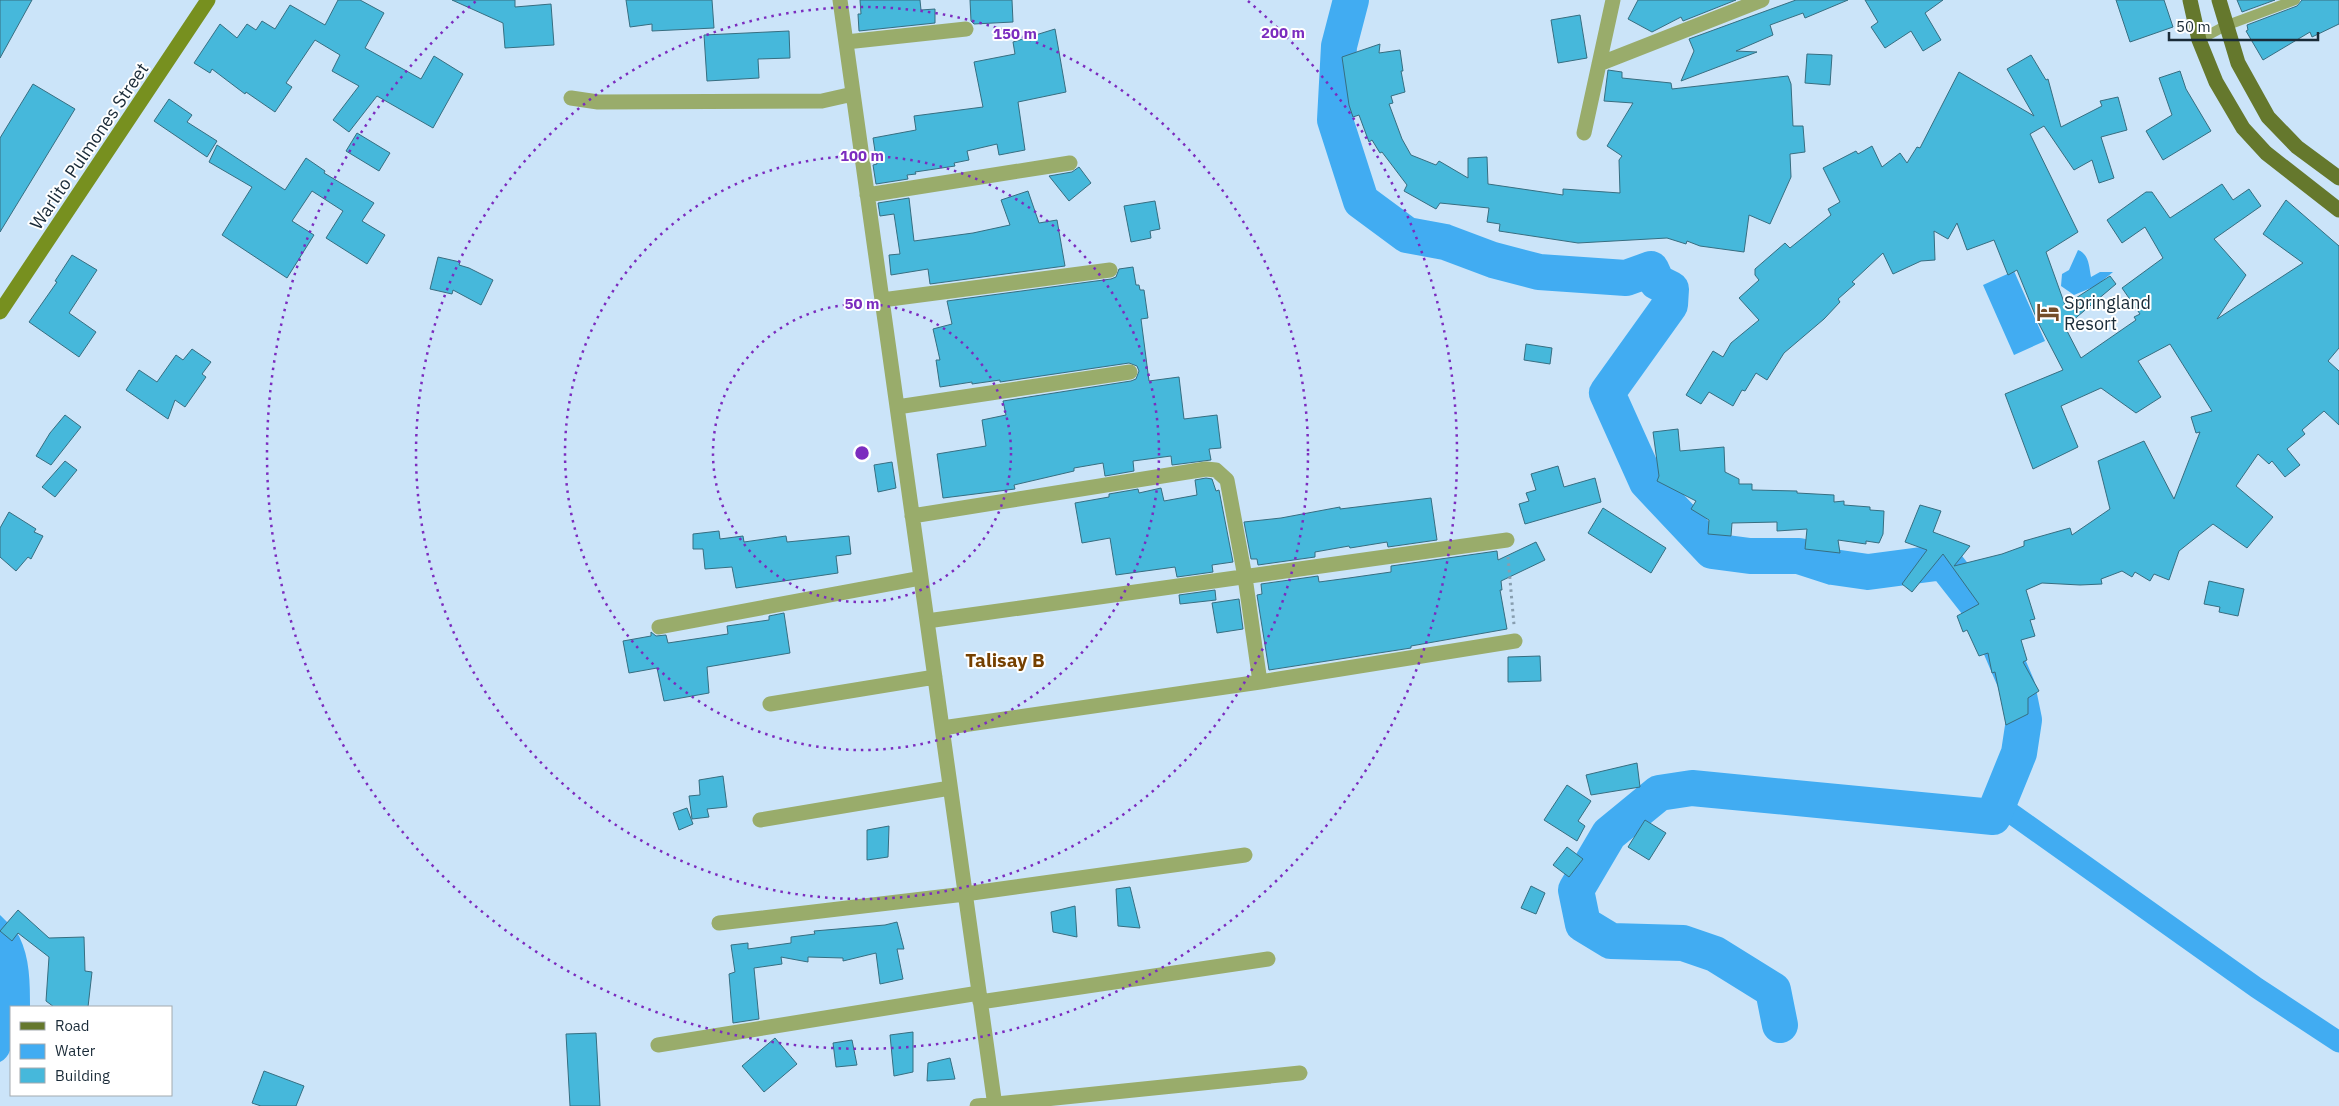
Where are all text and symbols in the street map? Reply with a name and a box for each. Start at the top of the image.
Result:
scale bar [2169,10,2318,42]
text: 50 m [2176,17,2211,36]
text: 200 m [1261,23,1305,42]
text: 150 m [993,24,1037,43]
street label: Warlito Pulmones Street [25,58,153,234]
text: 100 m [840,146,884,165]
place label: Springland Resort [2064,291,2151,335]
text: 50 m [845,294,879,313]
hotel icon: Springland Resort [2035,299,2061,325]
centre of rings [853,444,871,462]
district label: Talisay B [965,648,1045,672]
legend [10,1006,172,1096]
text: Road [55,1016,90,1035]
text: Water [55,1041,96,1060]
text: Building [55,1066,110,1085]

